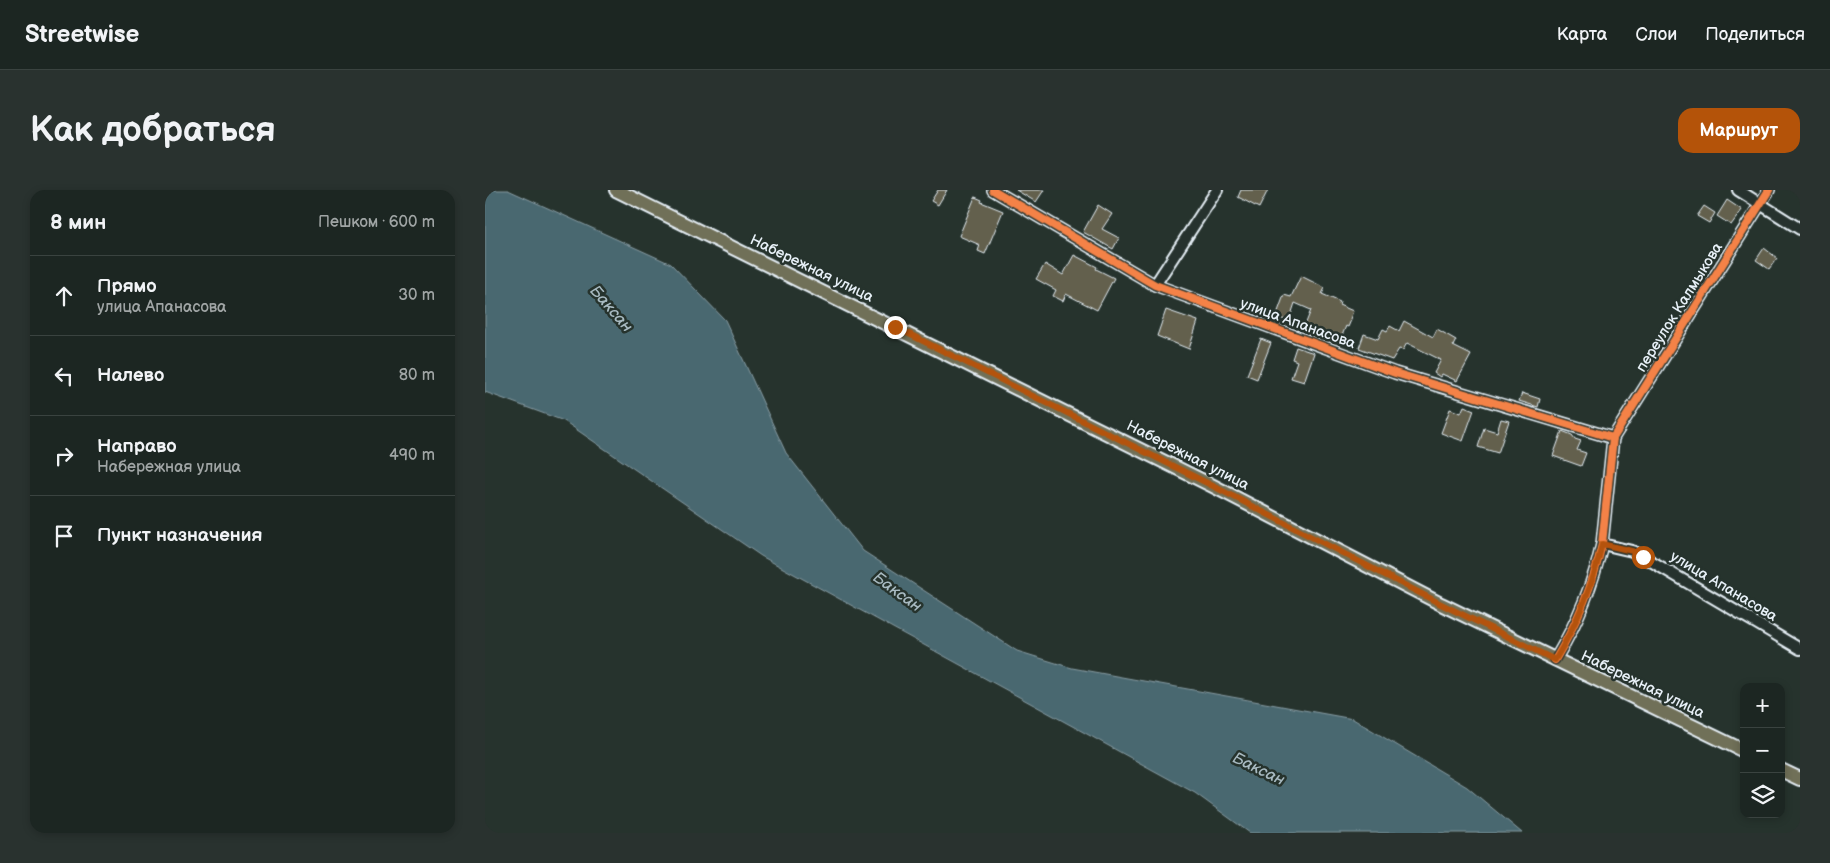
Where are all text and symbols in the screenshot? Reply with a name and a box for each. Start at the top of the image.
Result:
text: Streetwise [25,20,139,49]
text: Карта [1557,24,1607,45]
text: Слои [1635,24,1677,45]
text: Поделиться [1705,24,1805,45]
button: Маршрут [1678,108,1800,153]
text: Как добраться [30,109,276,152]
text: 8 мин [50,210,106,235]
text: Пешком · 600 m [318,213,435,232]
street label: Набережная улица [747,230,877,307]
street label: переулок Калмыкова [1632,239,1727,376]
text: Прямо [97,275,157,298]
icon: ahead [50,282,78,310]
water label: Баксан [586,282,636,336]
text: 30 m [398,286,435,305]
street label: улица Апанасова [1238,294,1358,353]
text: улица Апанасова [97,298,227,317]
route end [884,316,907,339]
icon: left [50,362,78,390]
text: Налево [97,364,164,387]
text: 80 m [399,366,435,385]
street label: Набережная улица [1123,416,1252,495]
text: Направо [97,435,177,458]
icon: right [50,442,78,470]
text: 490 m [389,446,435,465]
text: Набережная улица [97,458,241,477]
icon: arrive [50,522,78,550]
text: Пункт назначения [97,524,262,547]
route start [1632,546,1655,569]
street label: улица Апанасова [1667,547,1781,626]
water label: Баксан [869,568,925,616]
street label: Набережная улица [1578,646,1708,723]
map controls [1740,683,1785,818]
button: + [1740,683,1785,728]
button: − [1740,728,1785,773]
water label: Баксан [1229,749,1287,790]
button: layers [1740,773,1785,818]

